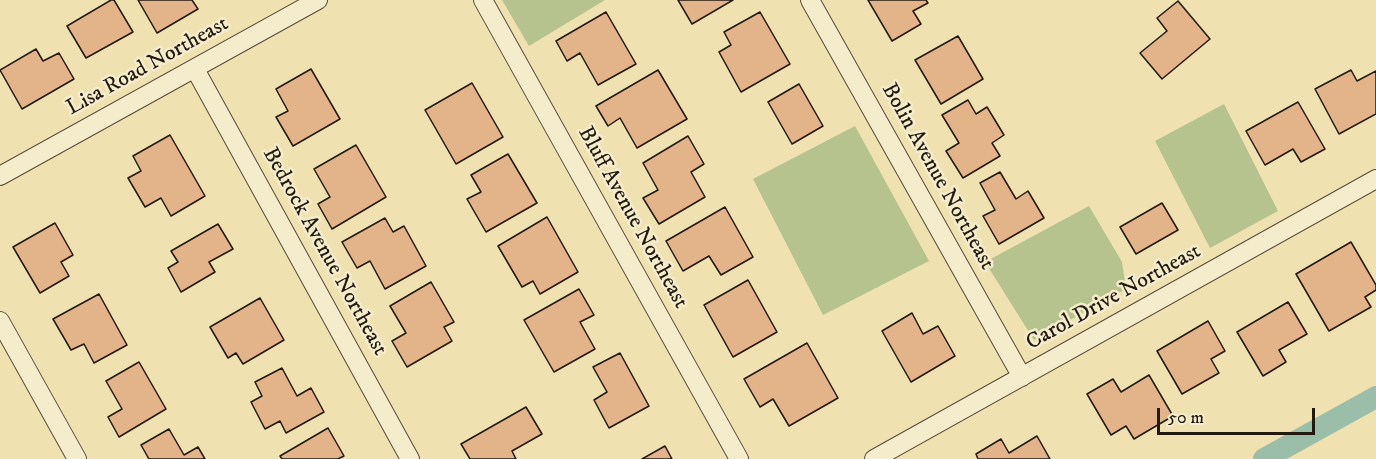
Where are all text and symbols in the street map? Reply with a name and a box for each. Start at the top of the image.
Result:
street label: Lisa Road Northeast [62,12,234,122]
street label: Bolin Avenue Northeast [875,79,999,275]
street label: Bluff Avenue Northeast [571,122,693,314]
street label: Bedrock Avenue Northeast [256,143,392,361]
street label: Carol Drive Northeast [1022,239,1206,357]
scale bar [1160,396,1318,434]
text: 50 m [1168,407,1204,429]

